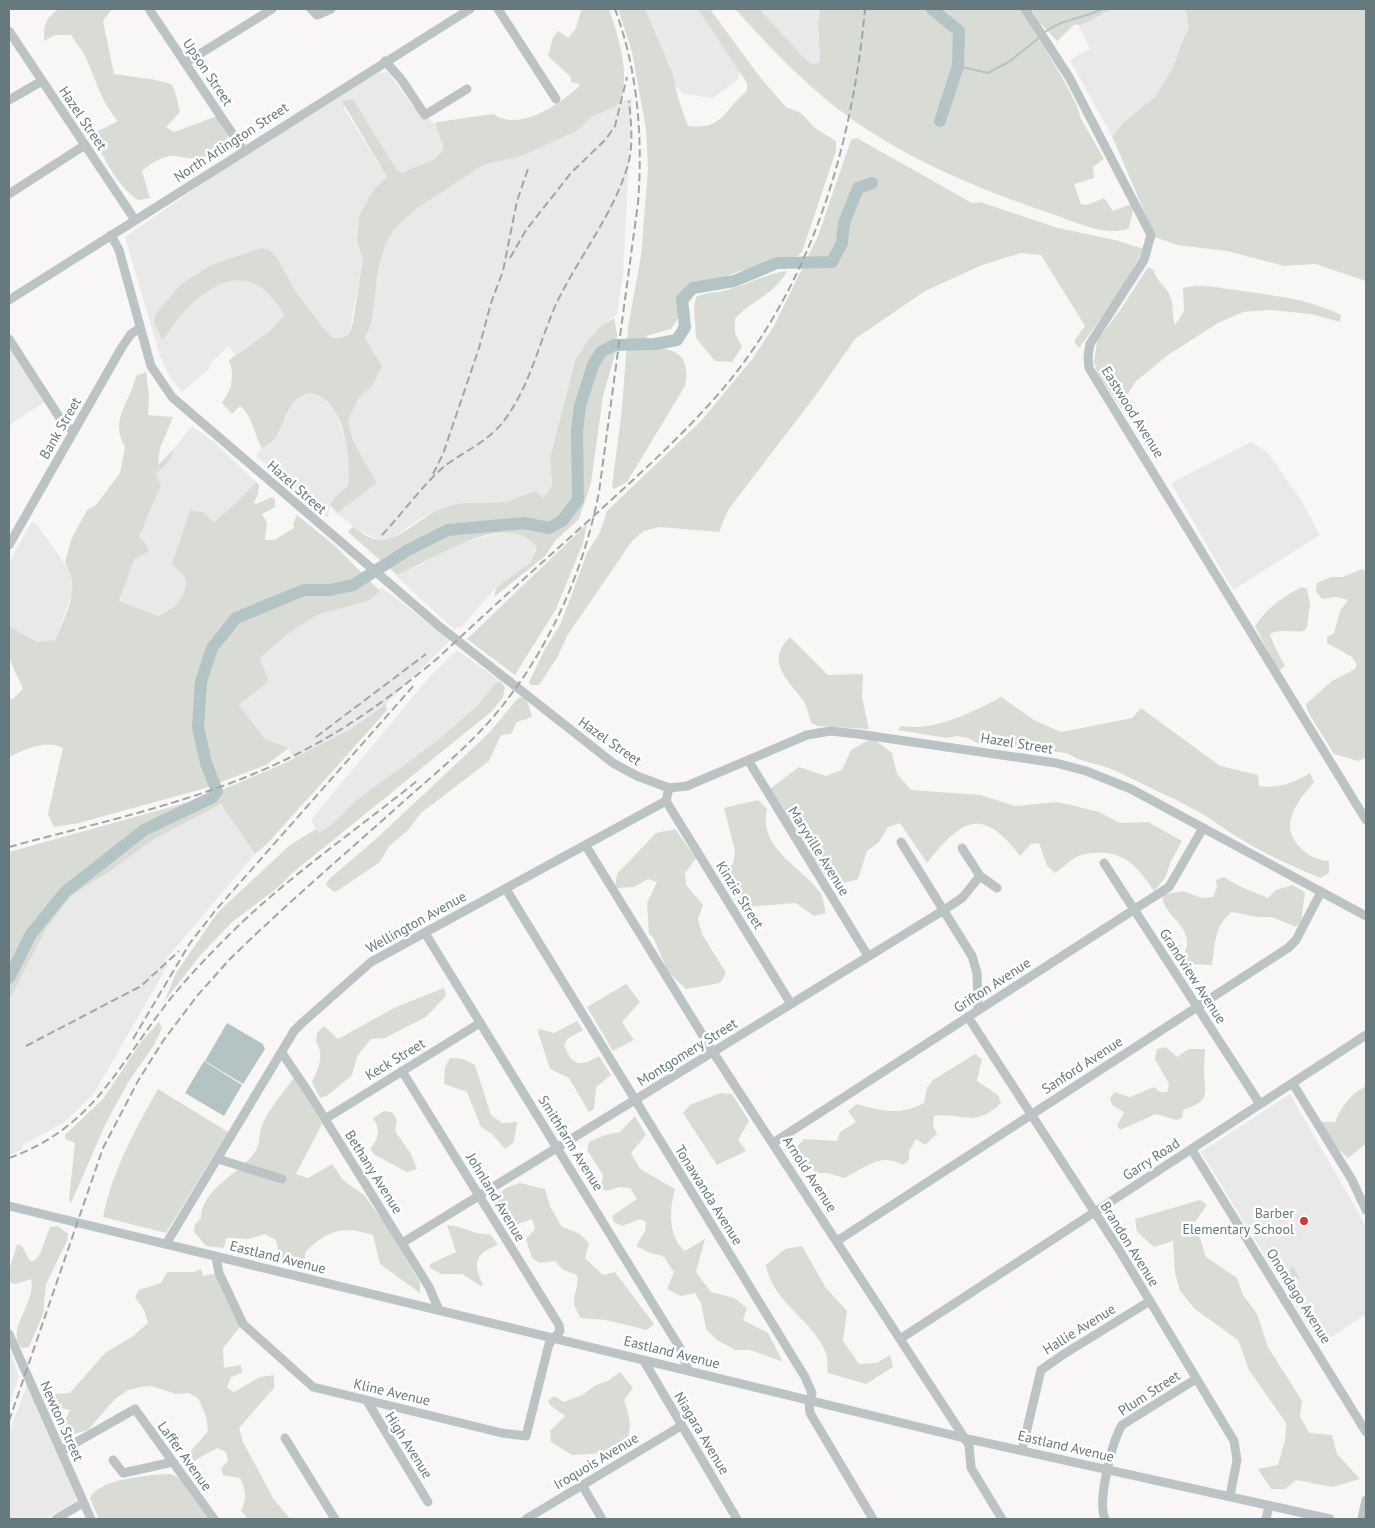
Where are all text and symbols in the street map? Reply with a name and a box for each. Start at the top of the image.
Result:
street label: Upson Street [179,35,237,109]
street label: Hazel Street [55,83,111,154]
street label: North Arlington Street [170,98,292,186]
street label: Eastwood Avenue [1098,363,1168,461]
street label: Bank Street [35,394,85,462]
street label: Hazel Street [264,456,331,518]
street label: Hazel Street [575,713,645,769]
street label: Hazel Street [979,728,1055,758]
street label: Maryville Avenue [784,803,854,899]
street label: Kinzie Street [712,858,768,932]
street label: Wellington Avenue [363,887,469,957]
street label: Grandview Avenue [1156,925,1230,1027]
street label: Grifton Avenue [950,953,1034,1017]
street label: Montgomery Street [634,1014,741,1090]
street label: Sanford Avenue [1038,1032,1126,1098]
street label: Keck Street [362,1034,429,1084]
street label: Smithfarm Avenue [534,1092,608,1194]
street label: Bethany Avenue [341,1127,407,1217]
street label: Arnold Avenue [779,1133,841,1215]
street label: Garry Road [1119,1134,1183,1184]
street label: Tonawanda Avenue [671,1142,747,1248]
street label: Johnland Avenue [462,1149,530,1245]
street label: Brandon Avenue [1097,1198,1163,1290]
place label: Barber Elementary School [1182,1204,1294,1238]
marker: Barber Elementary School [1298,1215,1310,1227]
street label: Eastland Avenue [228,1236,328,1278]
street label: Onondago Avenue [1263,1245,1335,1347]
street label: Hallie Avenue [1039,1300,1119,1358]
street label: Eastland Avenue [622,1331,722,1373]
street label: Plum Street [1115,1366,1184,1420]
street label: Kline Avenue [352,1374,432,1410]
street label: Newton Street [36,1378,88,1464]
street label: Niagara Avenue [670,1388,734,1478]
street label: High Avenue [381,1408,437,1482]
street label: Laffer Avenue [154,1418,216,1494]
street label: Eastland Avenue [1016,1426,1116,1466]
street label: Iroquois Avenue [550,1429,642,1493]

